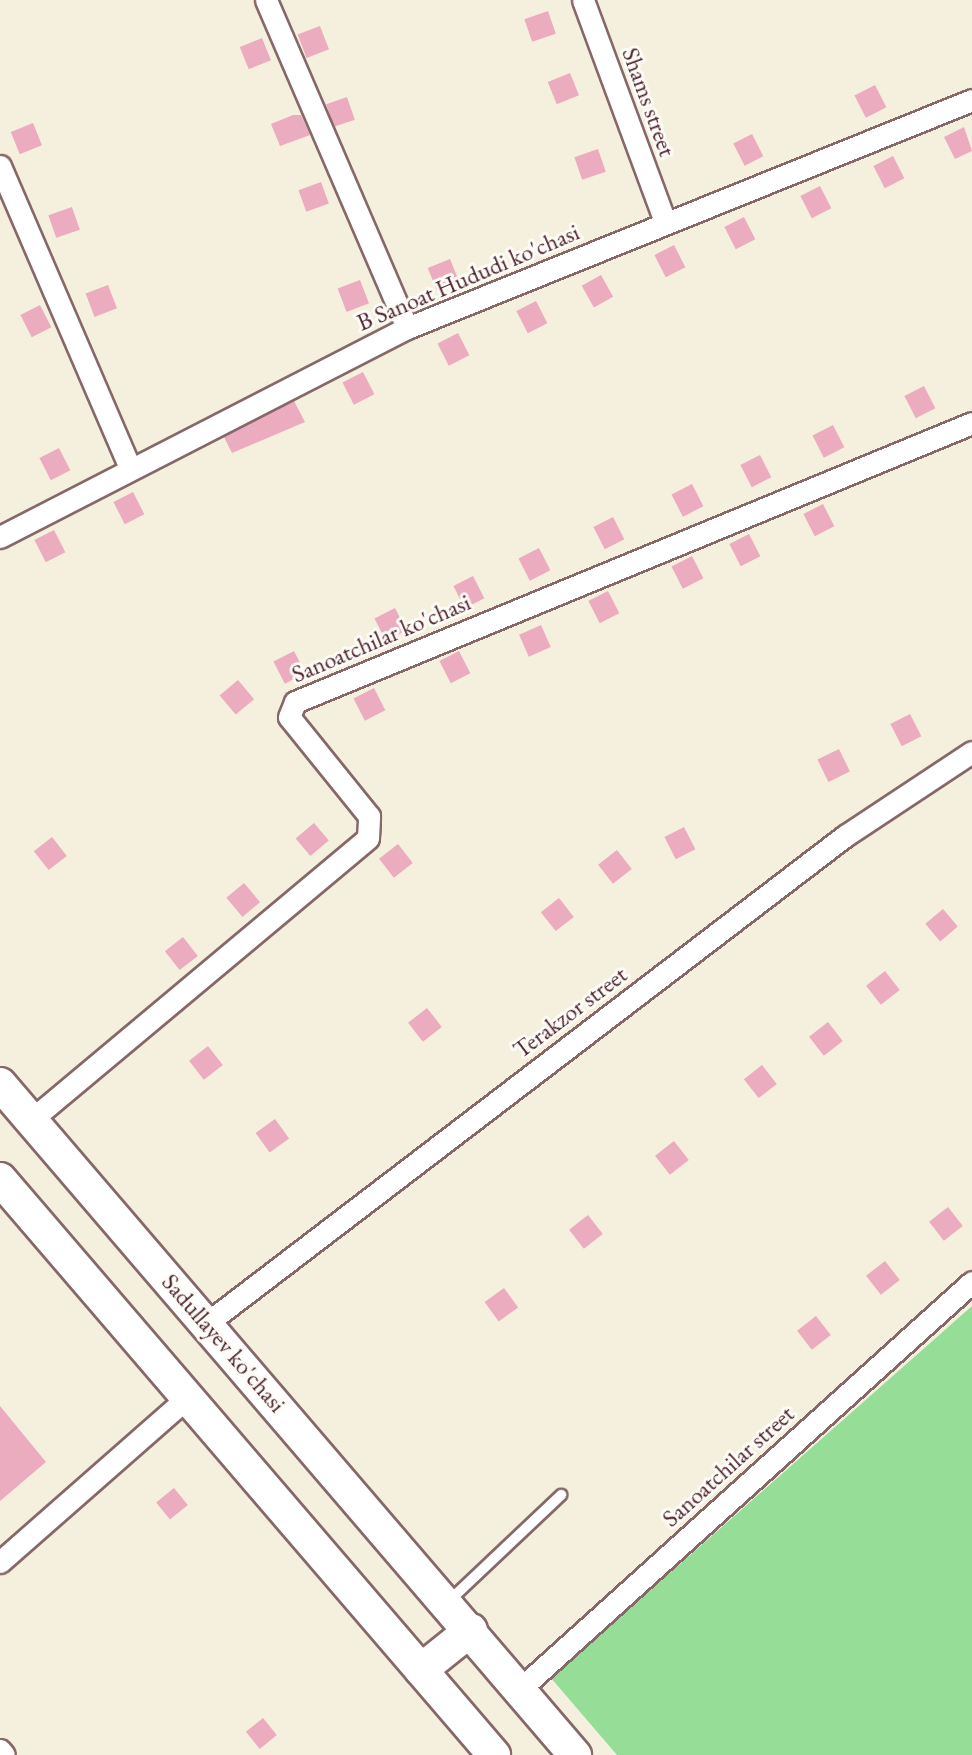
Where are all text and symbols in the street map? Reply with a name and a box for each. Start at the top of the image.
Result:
street label: Shams street [616,44,682,160]
street label: B Sanoat Hududi ko'chasi [353,217,583,337]
street label: Sanoatchilar ko'chasi [287,587,475,689]
street label: Terakzor street [507,960,633,1064]
street label: Sadullayev ko'chasi [156,1268,292,1418]
street label: Sanoatchilar street [656,1399,800,1533]

